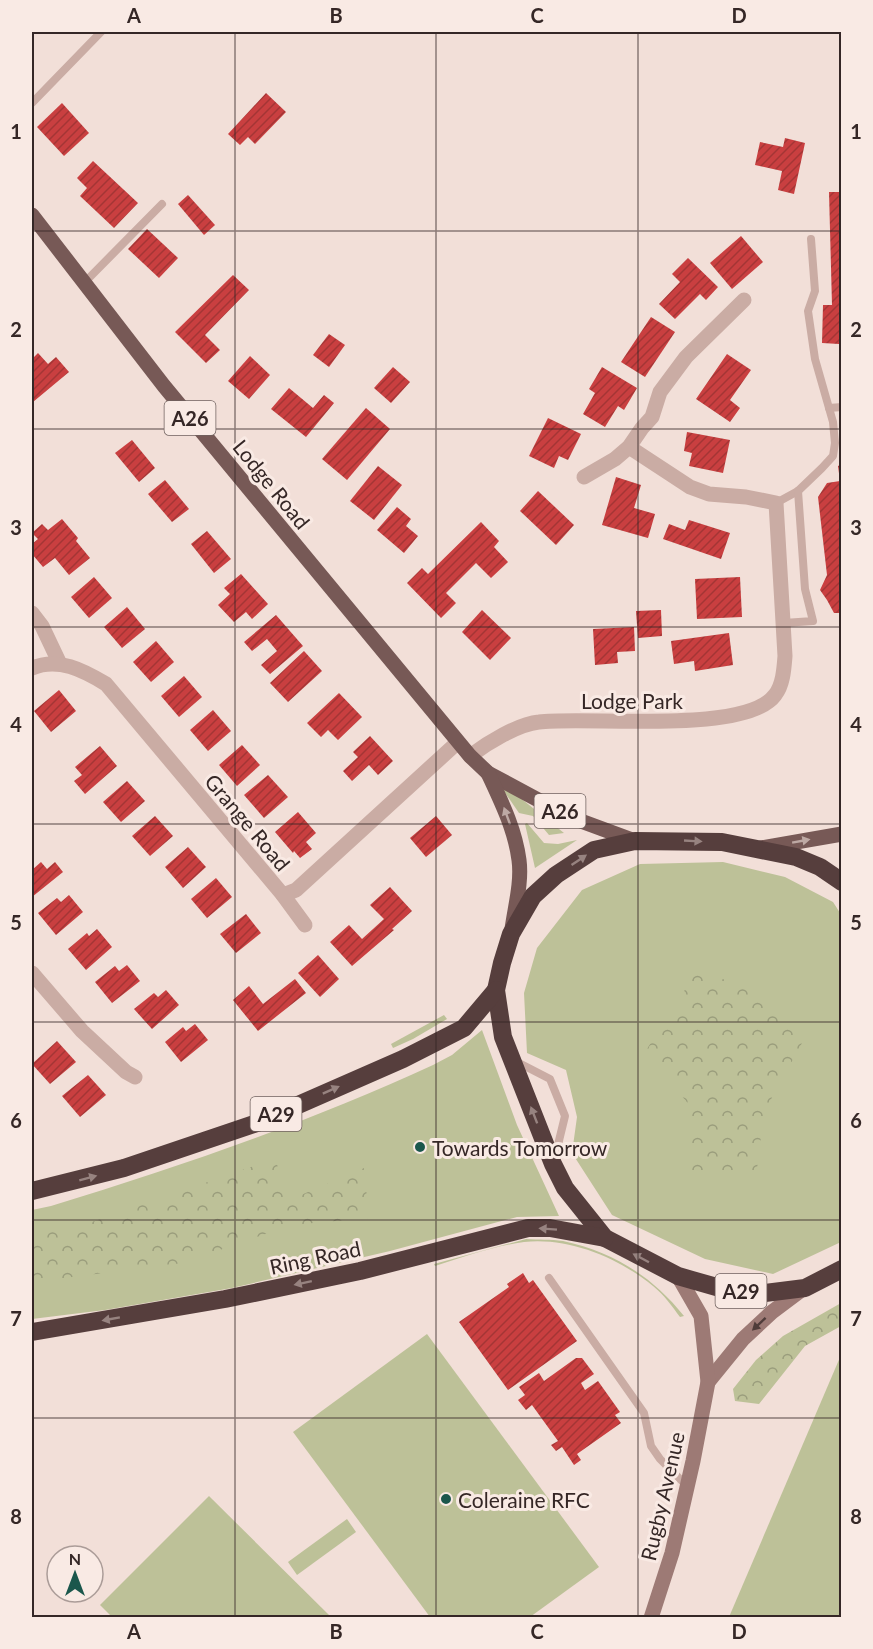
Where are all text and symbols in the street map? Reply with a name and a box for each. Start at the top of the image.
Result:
text: A [126,3,141,27]
text: B [329,3,343,27]
text: C [530,3,544,27]
text: D [731,3,747,27]
text: 1 [10,119,22,143]
text: 1 [850,119,862,143]
text: 2 [10,317,22,341]
text: 2 [850,317,862,341]
road number: A26 [164,401,216,435]
street label: Lodge Road [228,434,316,534]
text: 3 [10,515,22,539]
text: 3 [850,515,862,539]
street label: Lodge Park [581,688,683,713]
text: 4 [10,712,22,736]
text: 4 [850,712,862,736]
street label: Grange Road [200,769,296,875]
road number: A26 [534,794,586,828]
one-way arrow [502,807,512,825]
one-way arrow [684,836,703,845]
one-way arrow [792,836,811,845]
one-way arrow [571,855,587,866]
text: 5 [10,910,22,934]
text: 5 [850,910,862,934]
one-way arrow [322,1085,340,1095]
road number: A29 [250,1097,302,1131]
one-way arrow [529,1106,538,1124]
text: 6 [10,1108,22,1132]
text: 6 [850,1108,862,1132]
place label: Towards Tomorrow [432,1135,608,1160]
marker: Towards Tomorrow [413,1140,427,1154]
one-way arrow [79,1172,98,1182]
one-way arrow [538,1224,557,1234]
street label: Ring Road [267,1235,363,1279]
one-way arrow [632,1253,649,1263]
road number: A29 [716,1274,766,1308]
one-way arrow [293,1279,312,1288]
text: 7 [10,1306,22,1330]
text: 7 [850,1306,862,1330]
one-way arrow [101,1315,120,1324]
one-way arrow [752,1317,767,1331]
street label: Rugby Avenue [635,1429,689,1563]
place label: Coleraine RFC [458,1487,590,1512]
marker: Coleraine RFC [439,1492,453,1506]
text: 8 [10,1504,22,1528]
text: 8 [850,1504,862,1528]
north arrow [45,1544,105,1604]
text: N [69,1549,81,1568]
text: A [126,1619,141,1643]
text: B [329,1619,343,1643]
text: C [530,1619,544,1643]
text: D [731,1619,747,1643]

